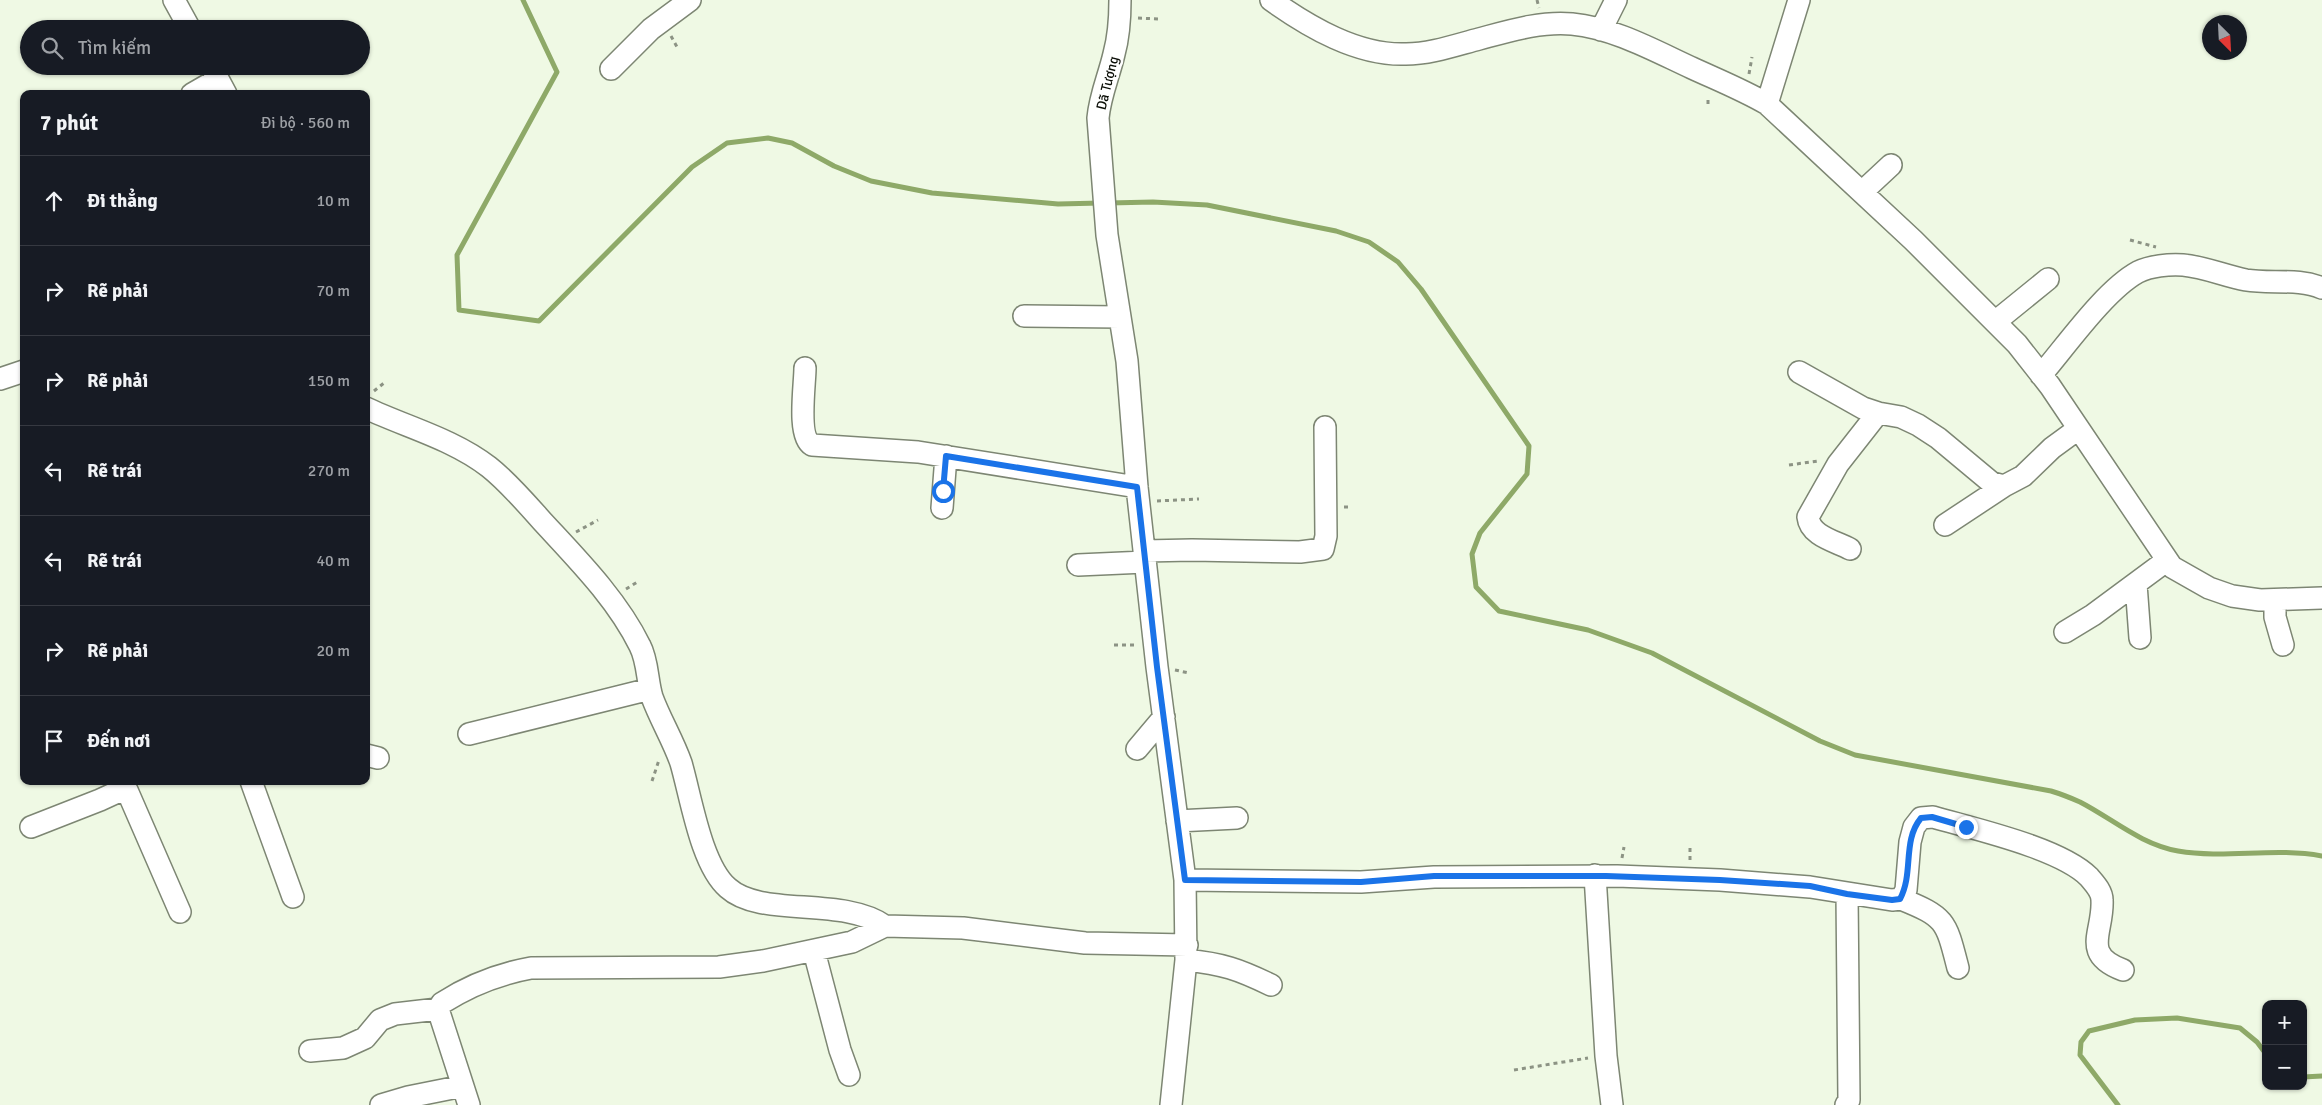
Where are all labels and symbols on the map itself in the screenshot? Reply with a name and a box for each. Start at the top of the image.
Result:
north arrow [2202,15,2247,60]
street label: Dã Tượng [1093,54,1122,112]
route start [932,480,955,503]
route end [1955,816,1978,839]

